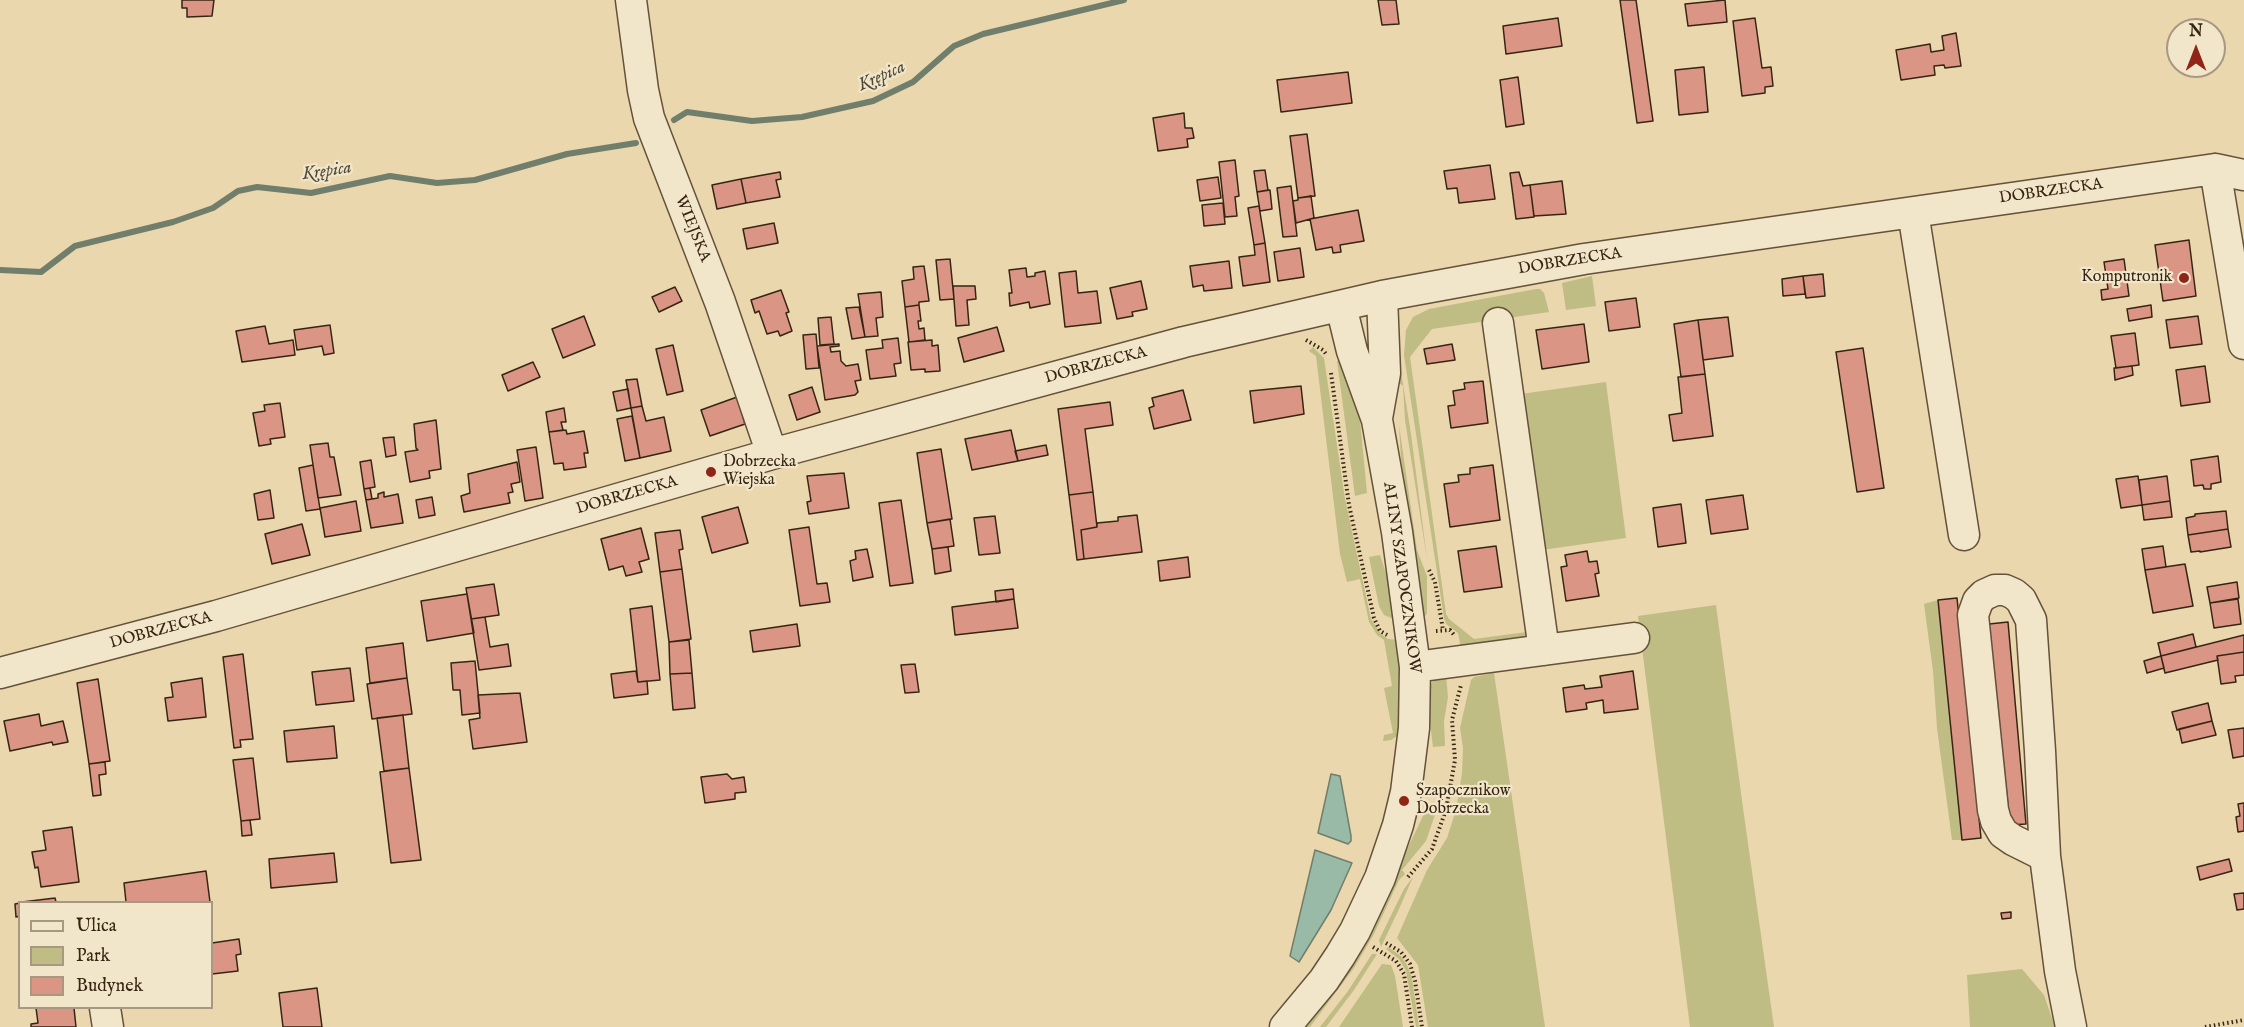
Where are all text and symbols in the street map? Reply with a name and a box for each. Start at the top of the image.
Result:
north arrow [2166,18,2226,78]
text: N [2189,22,2203,42]
water label: Krępica [855,57,909,97]
water label: Krępica [301,158,353,186]
street label: DOBRZECKA [1998,175,2104,209]
street label: WIEJSKA [670,193,714,265]
street label: DOBRZECKA [1517,244,1623,280]
place label: Komputronik [2081,268,2172,288]
marker: Komputronik [2177,271,2191,285]
street label: DOBRZECKA [1043,343,1149,389]
place label: Dobrzecka Wiejska [723,453,796,491]
marker: Dobrzecka Wiejska [704,465,718,479]
street label: DOBRZECKA [574,472,680,520]
street label: ALINY SZAPOCZNIKOW [1378,481,1424,675]
street label: DOBRZECKA [108,608,214,654]
place label: Szapocznikow Dobrzecka [1416,782,1510,820]
marker: Szapocznikow Dobrzecka [1397,794,1411,808]
legend [18,901,213,1009]
text: Ulica [76,915,117,938]
text: Park [76,945,110,968]
text: Budynek [76,975,143,998]

